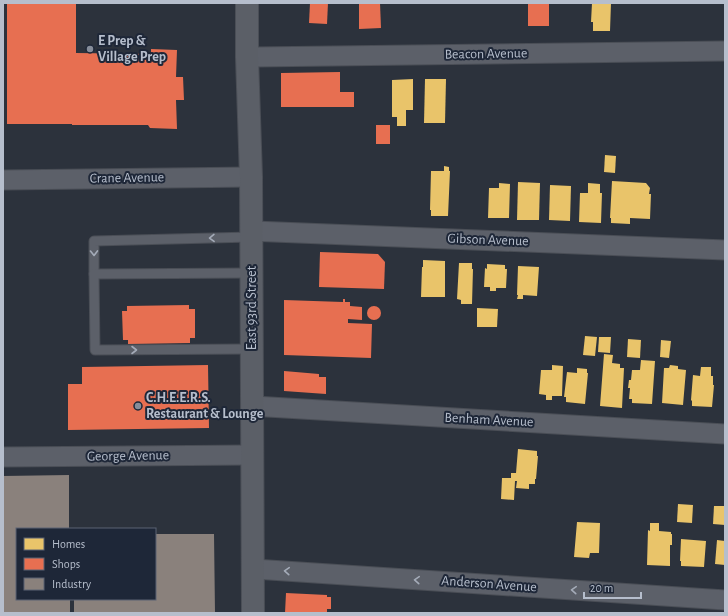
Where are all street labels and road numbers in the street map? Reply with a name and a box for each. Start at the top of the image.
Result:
street label: Beacon Avenue [445,46,527,62]
street label: Crane Avenue [90,170,164,186]
street label: Gibson Avenue [447,232,529,248]
street label: East 93rd Street [245,265,259,350]
street label: Benham Avenue [444,411,534,429]
street label: George Avenue [87,448,169,464]
street label: Anderson Avenue [441,574,537,594]

